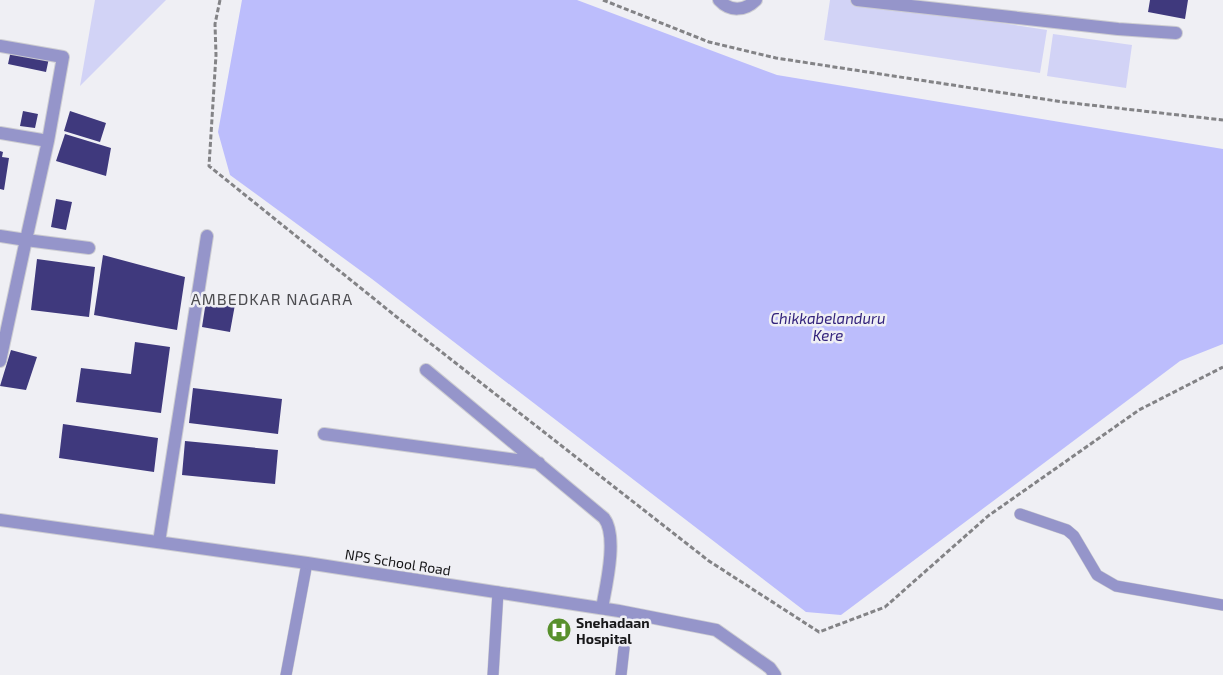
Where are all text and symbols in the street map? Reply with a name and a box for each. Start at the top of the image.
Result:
district label: AMBEDKAR NAGARA [191,289,353,308]
water label: Chikkabelanduru Kere [771,309,885,344]
street label: NPS School Road [344,545,452,579]
place label: Snehadaan Hospital [576,614,650,647]
hospital icon: Snehadaan Hospital [546,617,572,643]

